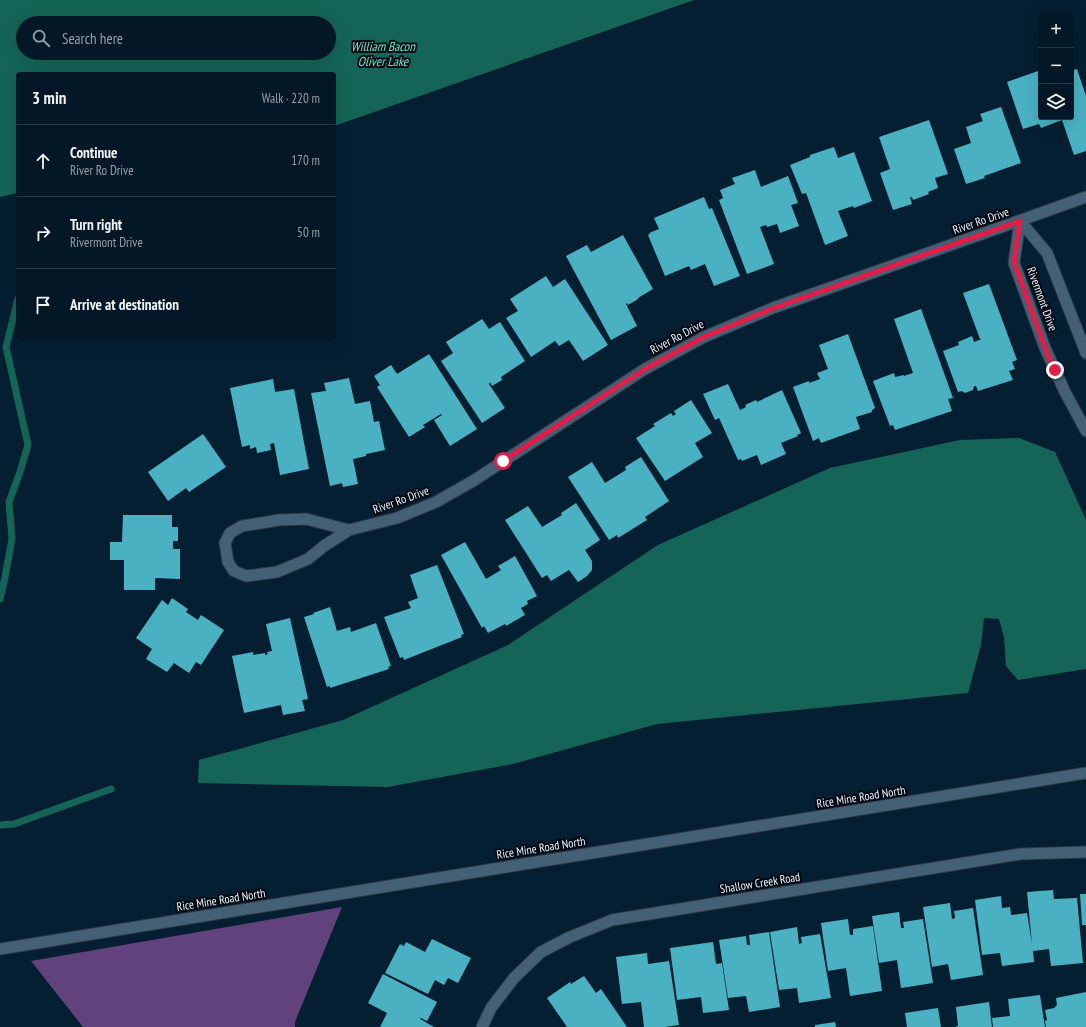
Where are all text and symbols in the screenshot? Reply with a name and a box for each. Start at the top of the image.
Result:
map controls [1038,12,1074,120]
button: + [1038,12,1074,48]
search box [16,16,336,60]
icon: search [30,27,52,49]
text: Search here [62,29,123,48]
water label: William Bacon Oliver Lake [351,38,416,70]
button: − [1038,48,1074,84]
button: layers [1038,84,1074,120]
text: 3 min [32,87,66,109]
text: Walk · 220 m [262,90,320,107]
text: Continue [70,143,117,162]
icon: ahead [32,150,54,172]
text: 170 m [291,152,320,169]
text: River Ro Drive [70,162,134,179]
street label: River Ro Drive [951,204,1011,237]
text: Turn right [70,215,122,234]
icon: right [32,222,54,244]
text: 50 m [297,224,320,241]
text: Rivermont Drive [70,234,143,251]
street label: Rivermont Drive [1024,265,1061,333]
icon: arrive [32,294,54,316]
text: Arrive at destination [70,295,179,314]
street label: River Ro Drive [647,316,706,357]
route end [1046,361,1064,379]
route start [494,452,512,470]
street label: River Ro Drive [371,482,431,517]
street label: Rice Mine Road North [815,782,906,811]
street label: Rice Mine Road North [495,833,586,862]
street label: Shallow Creek Road [719,869,801,896]
street label: Rice Mine Road North [175,885,266,914]

